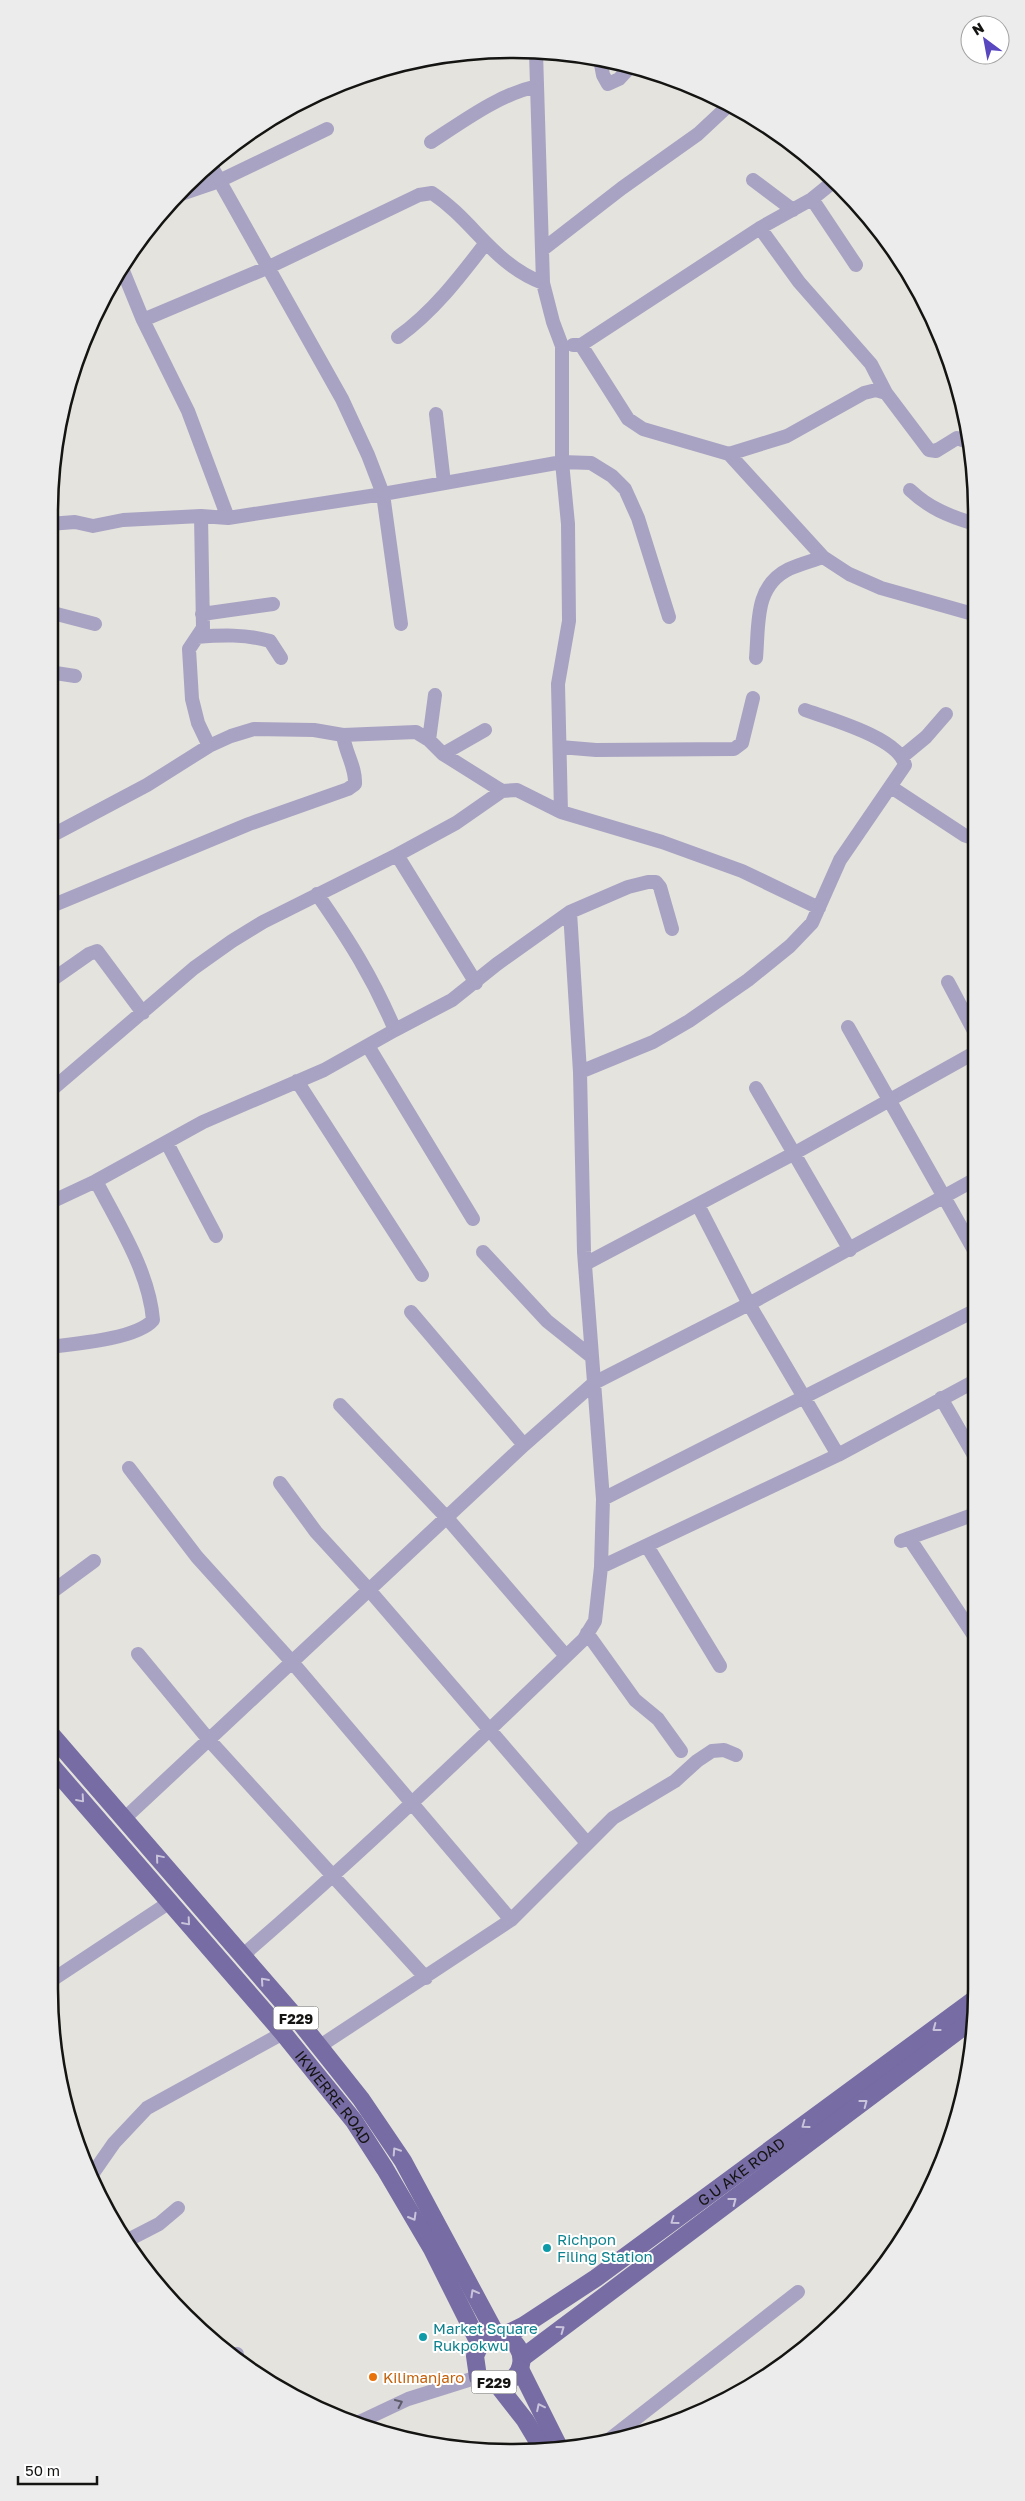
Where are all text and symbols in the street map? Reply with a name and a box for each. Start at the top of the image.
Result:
north arrow [960,15,1010,65]
text: N [969,19,987,39]
one-way arrow [75,1794,84,1803]
one-way arrow [156,1854,165,1863]
one-way arrow [181,1917,190,1926]
one-way arrow [261,1978,270,1987]
road number: F229 [274,2006,318,2030]
one-way arrow [932,2022,942,2031]
street label: IKWERRE ROAD [292,2047,375,2147]
one-way arrow [858,2101,867,2109]
one-way arrow [802,2119,811,2127]
street label: G.U AKE ROAD [694,2133,788,2209]
one-way arrow [393,2147,402,2156]
one-way arrow [728,2197,737,2207]
one-way arrow [407,2212,417,2221]
one-way arrow [670,2215,680,2224]
place label: Richpon Filing Station [557,2230,653,2265]
marker: Richpon Filing Station [541,2242,553,2254]
one-way arrow [470,2290,480,2299]
place label: Market Square Rukpokwu [433,2319,538,2354]
one-way arrow [555,2326,565,2335]
marker: Market Square Rukpokwu [417,2331,429,2343]
place label: Kilimanjaro [383,2368,464,2386]
road number: F229 [472,2370,516,2394]
marker: Kilimanjaro [367,2371,379,2383]
one-way arrow [394,2399,403,2410]
one-way arrow [536,2403,546,2412]
scale bar [18,2454,96,2486]
text: 50 m [25,2461,60,2479]

